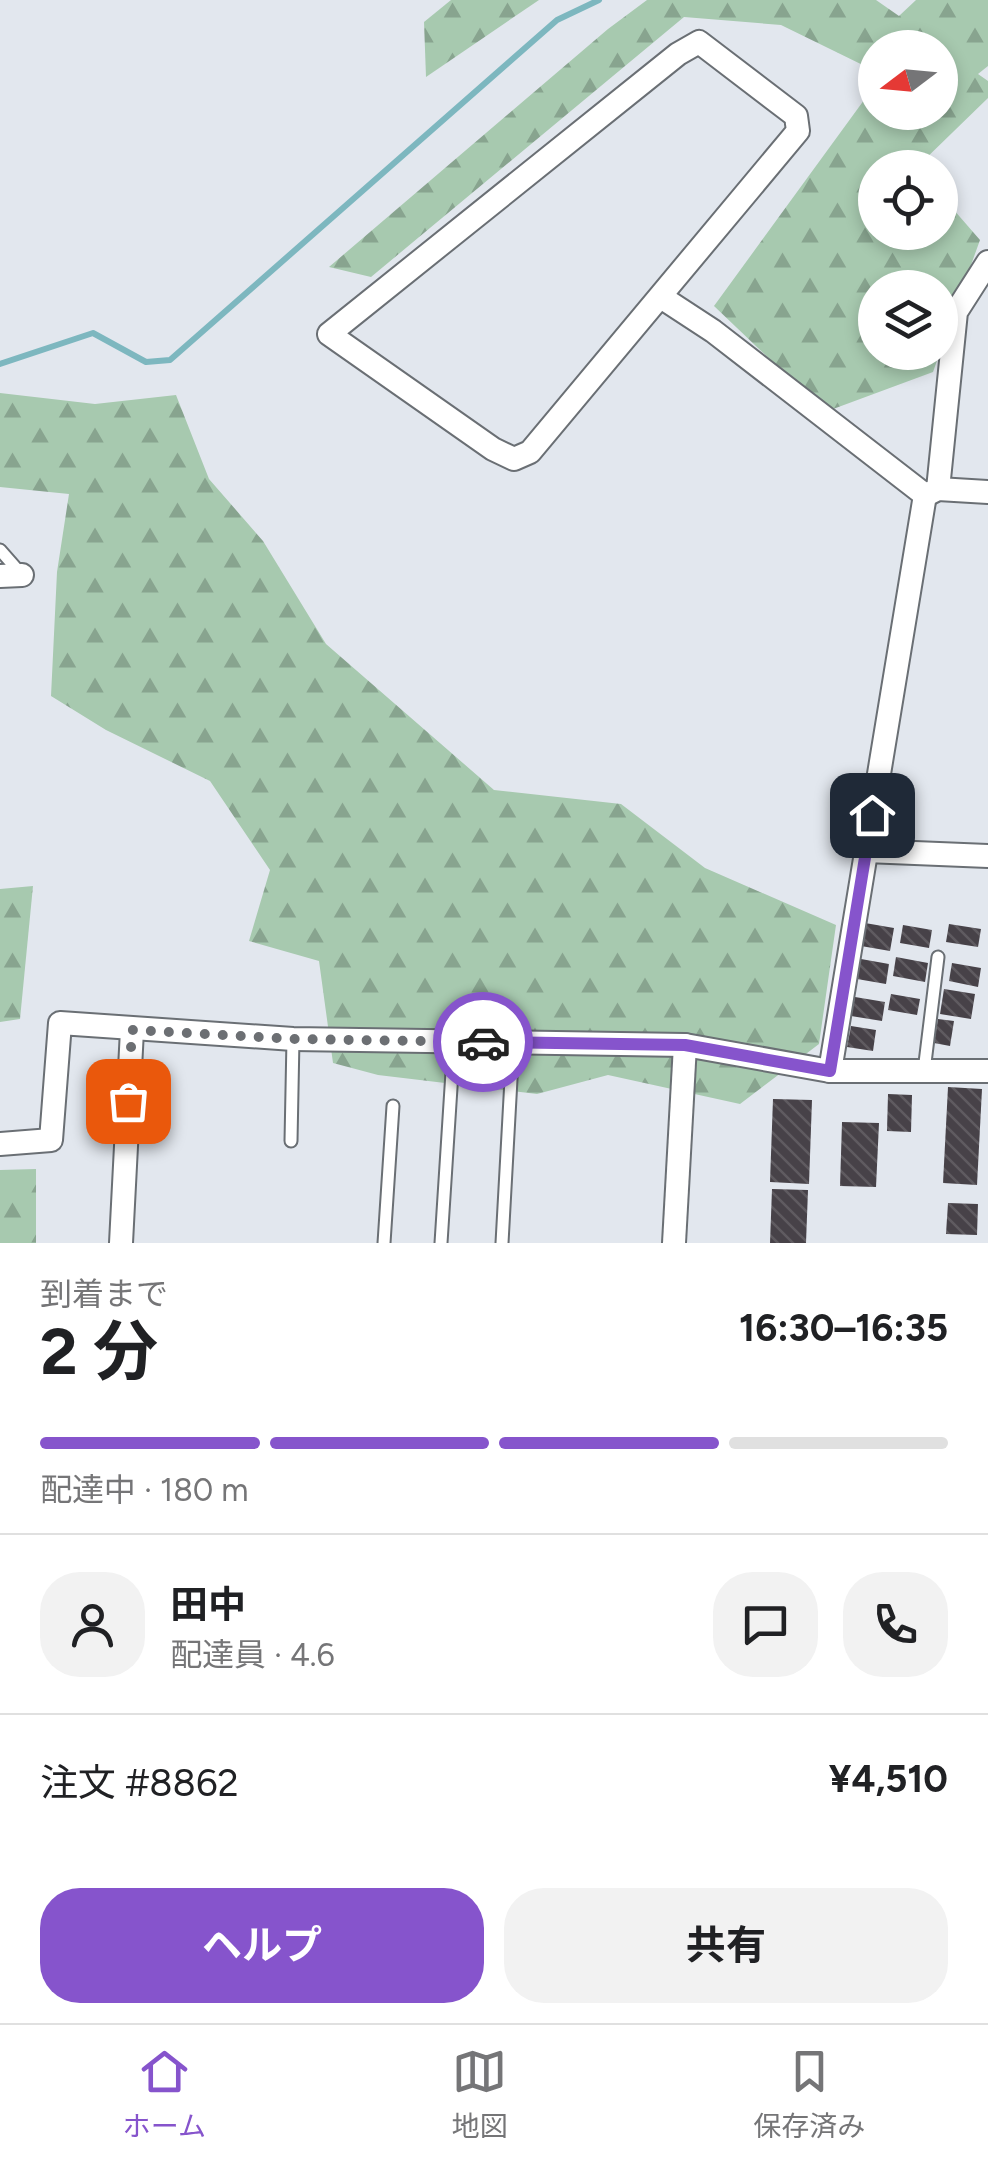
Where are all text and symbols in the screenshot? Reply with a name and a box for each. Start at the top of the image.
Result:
north arrow [858,30,958,130]
map controls [858,30,958,370]
button: locate [858,150,958,250]
button: layers [858,270,958,370]
pin [830,773,915,858]
icon: home [845,788,900,843]
courier [433,992,533,1092]
icon: car [456,1015,511,1070]
pin [86,1059,171,1144]
icon: bag [101,1074,156,1129]
text: 到着まで [40,1275,168,1313]
text: 16:30–16:35 [739,1305,948,1351]
text: 2 分 [40,1312,158,1390]
text: 配達中 · 180 m [40,1471,248,1509]
button: person [40,1572,145,1677]
button: chat [713,1572,818,1677]
button: phone [843,1572,948,1677]
text: 田中 [170,1582,246,1628]
text: 配達員 · 4.6 [170,1636,335,1674]
text: ¥4,510 [829,1756,948,1802]
text: 注文 #8862 [40,1760,239,1806]
button: ヘルプ [40,1888,484,2003]
button: 共有 [504,1888,948,2003]
tab: ホーム [123,2044,206,2144]
tab: 地図 [452,2044,508,2144]
tab: 保存済み [753,2044,865,2144]

